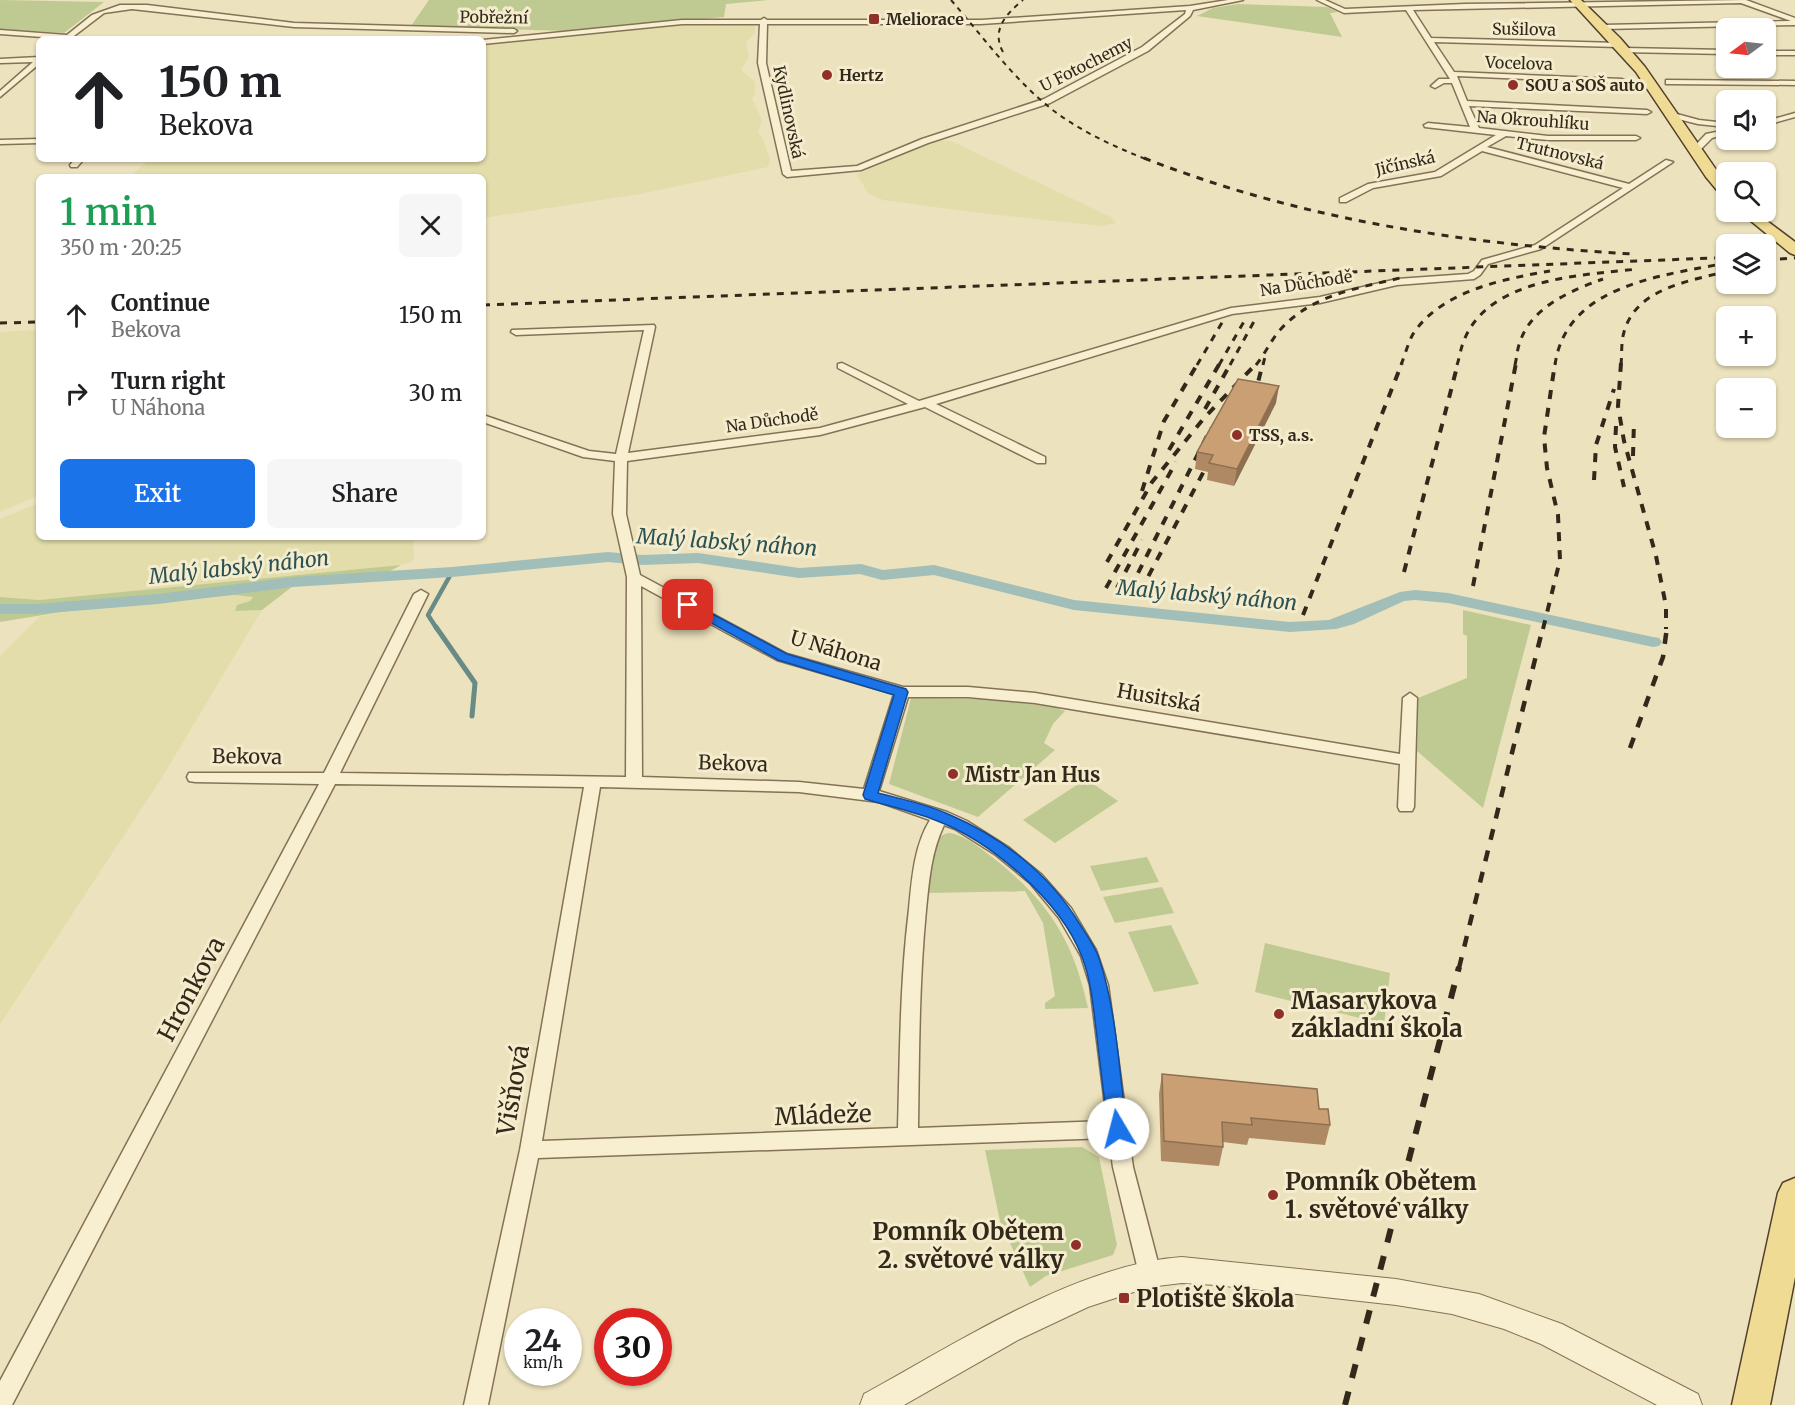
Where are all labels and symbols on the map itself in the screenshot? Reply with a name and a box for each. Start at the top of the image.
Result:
street label: Pobřežní [459,6,529,28]
place label: Meliorace [886,9,964,29]
marker: Meliorace [867,12,881,26]
street label: Sušilova [1492,18,1557,40]
north arrow [1716,18,1776,78]
street label: U Fotochemy [1036,32,1136,96]
street label: Vocelova [1484,52,1553,74]
street label: Kydlinovská [769,64,809,161]
place label: Hertz [839,65,883,85]
marker: Hertz [820,68,834,82]
place label: SOU a SOŠ auto [1525,75,1645,95]
marker: SOU a SOŠ auto [1506,78,1520,92]
street label: Na Okrouhlíku [1476,106,1590,134]
street label: Trutnovská [1514,132,1606,174]
street label: Jičínská [1372,146,1437,180]
street label: Na Důchodě [1259,266,1353,300]
street label: Na Důchodě [725,404,819,436]
place label: TSS, a.s. [1249,425,1314,446]
marker: TSS, a.s. [1230,428,1244,442]
water label: Malý labský náhon [635,522,818,562]
water label: Malý labský náhon [147,544,330,590]
water label: Malý labský náhon [1115,574,1298,616]
pin [662,579,713,630]
street label: U Náhona [787,624,885,676]
street label: Husitská [1115,677,1203,717]
street label: Bekova [212,743,283,769]
street label: Bekova [698,749,769,777]
place label: Mistr Jan Hus [965,762,1100,787]
marker: Mistr Jan Hus [946,767,960,781]
street label: Hronkova [151,931,231,1047]
place label: Masarykova základní škola [1291,985,1463,1044]
marker: Masarykova základní škola [1272,1007,1286,1021]
street label: Višňová [490,1042,536,1139]
position arrow [1086,1097,1150,1161]
street label: Mládeže [774,1098,872,1132]
place label: Pomník Obětem 1. světové války [1285,1166,1477,1225]
marker: Pomník Obětem 1. světové války [1266,1188,1280,1202]
place label: Pomník Obětem 2. světové války [872,1216,1065,1275]
marker: Pomník Obětem 2. světové války [1069,1238,1083,1252]
place label: Plotiště škola [1136,1283,1295,1314]
marker: Plotiště škola [1117,1291,1131,1305]
speed limit sign: 30 [594,1308,672,1386]

